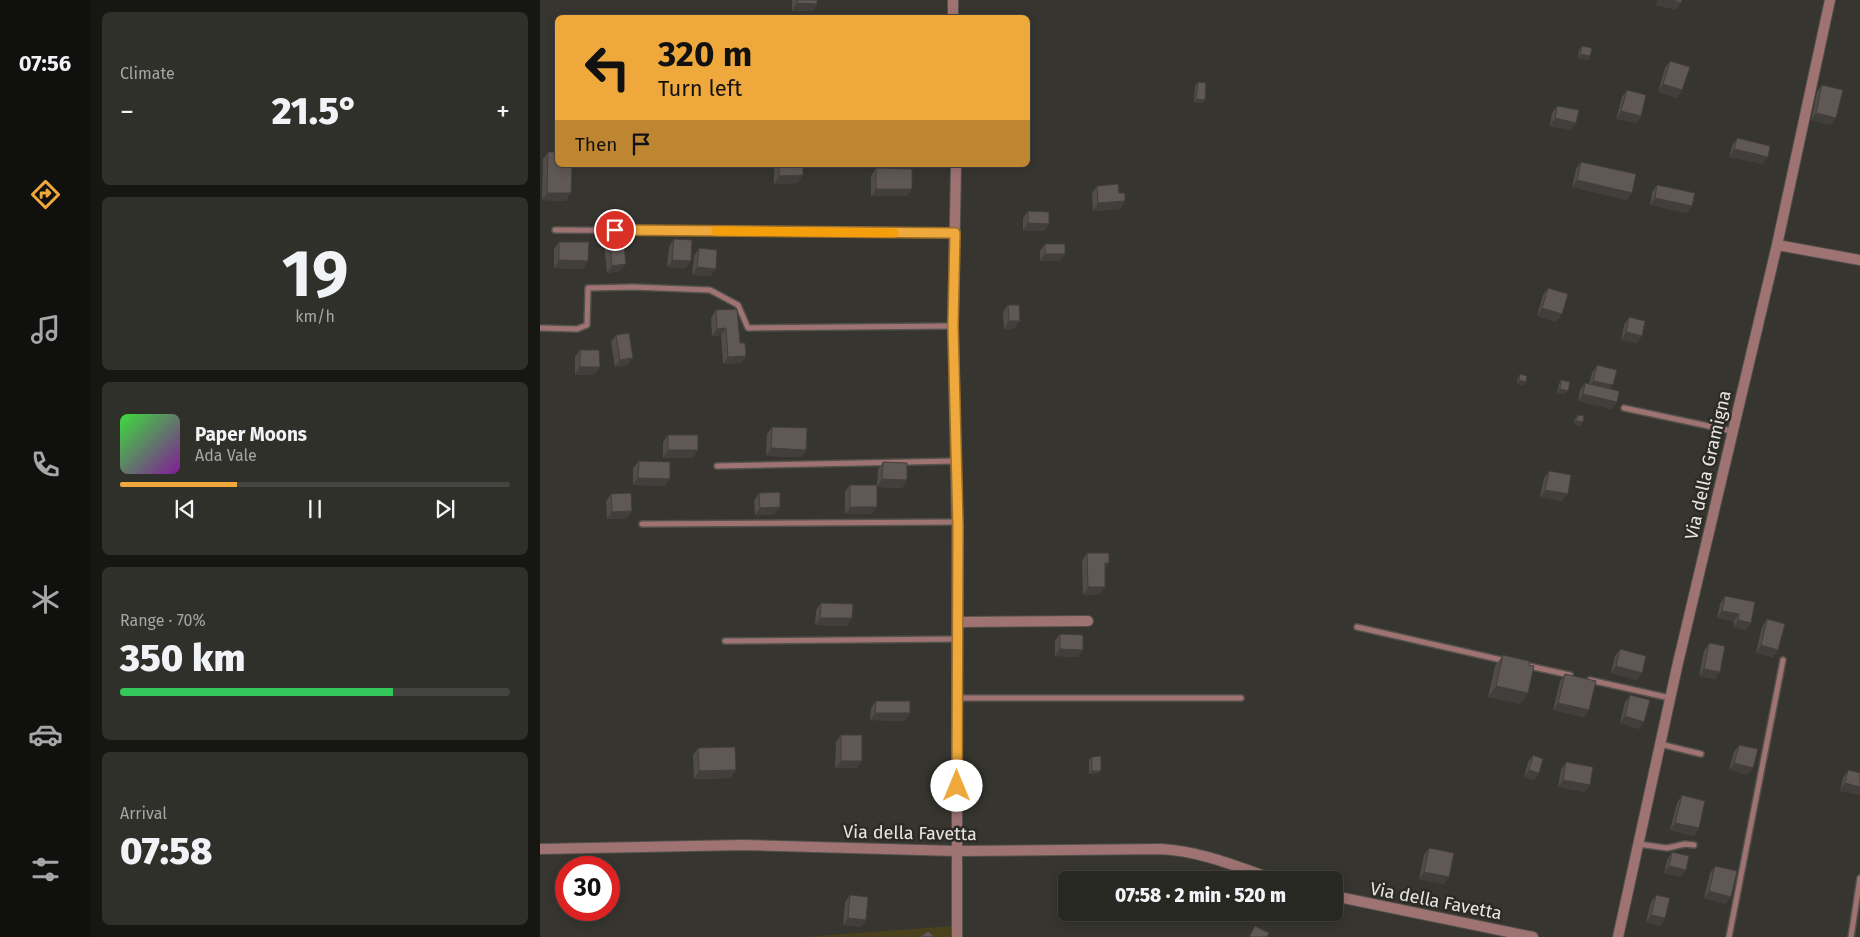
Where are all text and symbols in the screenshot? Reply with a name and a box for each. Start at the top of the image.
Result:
text: 320 m [658,33,752,75]
icon: left [575,35,640,100]
text: 07:56 [19,50,71,77]
text: Climate [120,64,175,83]
text: Turn left [658,75,742,102]
text: 21.5° [272,88,358,134]
text: − [120,95,134,128]
text: + [496,95,510,128]
icon: arrive [627,130,655,158]
text: Then [575,133,617,156]
icon: directions [28,177,63,212]
pin [594,209,636,251]
icon: arrive [601,216,629,244]
text: 19 [282,235,348,313]
text: km/h [295,307,335,326]
icon: music [28,312,63,347]
street label: Via della Gramigna [1680,388,1736,542]
text: Paper Moons [195,423,307,446]
text: Ada Vale [195,446,257,465]
icon: phone [28,447,63,482]
icon: previous [171,495,199,523]
icon: pause [301,495,329,523]
icon: next [431,495,459,523]
icon: climate [28,582,63,617]
text: Range · 70% [120,611,206,630]
text: 350 km [120,635,245,681]
icon: car [28,717,63,752]
position arrow [930,759,982,811]
text: Arrival [120,804,167,823]
street label: Via della Favetta [843,821,977,845]
text: 07:58 [120,828,213,874]
icon: filters [28,852,63,887]
speed limit sign: 30 [555,856,620,921]
street label: Via della Favetta [1368,877,1504,925]
text: 07:58 · 2 min · 520 m [1115,884,1286,907]

